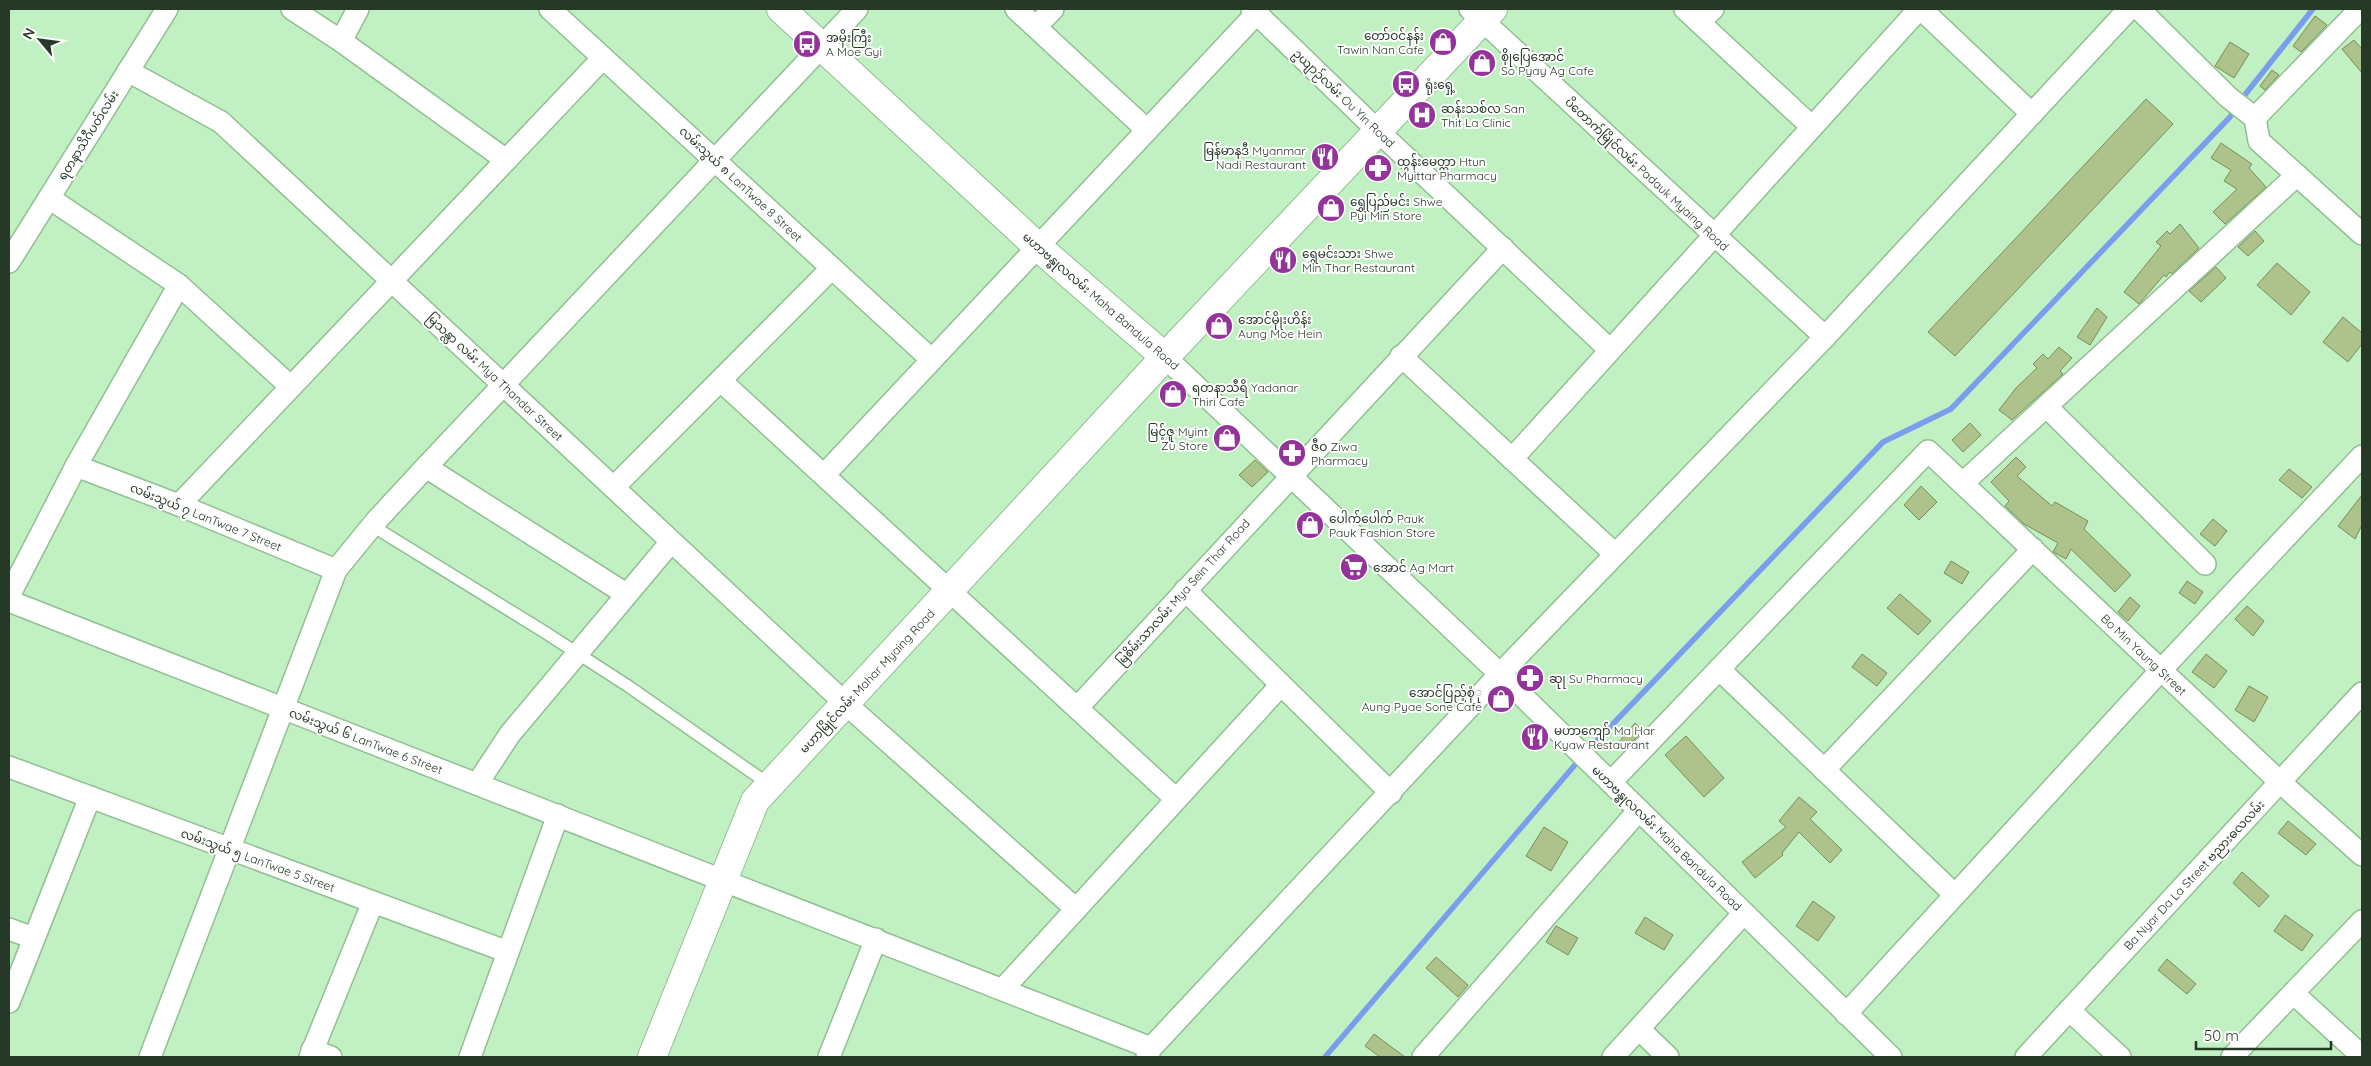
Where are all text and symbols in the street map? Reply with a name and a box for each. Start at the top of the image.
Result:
north arrow [15,15,65,65]
text: N [18,25,39,43]
place label: တော်ဝင်နန်း Tawin Nan Cafe [1337,27,1424,57]
shop icon: တော်ဝင်နန်း Tawin Nan Cafe [1428,27,1458,57]
bus stop icon: အမိုးကြီး A Moe Gyi [792,29,822,59]
place label: အမိုးကြီး A Moe Gyi [826,29,882,59]
street label: ဥယျာဉ်လမ်း Ou Yin Road [1288,45,1399,153]
shop icon: စိုုပြေအောင် So Pyay Ag Cafe [1467,48,1497,78]
place label: စိုုပြေအောင် So Pyay Ag Cafe [1501,48,1594,78]
bus stop icon: ရုံးရှေ့ [1391,69,1421,99]
place label: ရုံးရှေ့ [1425,77,1456,95]
street label: ရတနာသိဂီပတ်လမ်း [54,87,124,184]
street label: ပိတောက်မြိုင်လမ်း Padauk Myaing Road [1560,93,1733,256]
hospital icon: ဆန်းသစ်လ San Thit La Clinic [1407,100,1437,130]
place label: ဆန်းသစ်လ San Thit La Clinic [1441,100,1525,130]
street label: လမ်းသွယ် ၈ LanTwae 8 Street [675,122,806,247]
place label: မြန်မာနဒီ Myanmar Nadi Restaurant [1203,142,1306,172]
restaurant icon: မြန်မာနဒီ Myanmar Nadi Restaurant [1310,142,1340,172]
pharmacy icon: ထွန်းမေတ္တာ Htun Myittar Pharmacy [1363,153,1393,183]
place label: ထွန်းမေတ္တာ Htun Myittar Pharmacy [1397,153,1497,183]
shop icon: ရွှေပြည်မင်း Shwe Pyi Min Store [1316,193,1346,223]
place label: ရွှေပြည်မင်း Shwe Pyi Min Store [1350,193,1443,223]
street label: မဟာဗန္ဓုလလမ်း Maha Bandula Road [1018,228,1183,376]
restaurant icon: ရွှေမင်းသား Shwe Min Thar Restaurant [1268,245,1298,275]
place label: ရွှေမင်းသား Shwe Min Thar Restaurant [1302,245,1415,275]
street label: မြသန္လာ လမ်း Mya Thandar Street [422,309,567,446]
shop icon: အောင်မိုုးဟိန်း Aung Moe Hein [1204,311,1234,341]
place label: အောင်မိုုးဟိန်း Aung Moe Hein [1238,311,1322,341]
shop icon: ရတနာသီရိ Yadanar Thiri Cafe [1158,379,1188,409]
place label: ရတနာသီရိ Yadanar Thiri Cafe [1192,379,1298,409]
place label: မြင့်ဇူ Myint Zu Store [1148,423,1208,453]
shop icon: မြင့်ဇူ Myint Zu Store [1212,423,1242,453]
pharmacy icon: ဇီဝ Ziwa Pharmacy [1277,438,1307,468]
place label: ဇီဝ Ziwa Pharmacy [1311,438,1368,468]
street label: လမ်းသွယ် ၇ LanTwae 7 Street [127,479,284,557]
shop icon: ပေါက်ပေါက် Pauk Pauk Fashion Store [1295,510,1325,540]
place label: ပေါက်ပေါက် Pauk Pauk Fashion Store [1329,510,1435,540]
street label: မြစိမ်းသာလမ်း Mya Sein Thar Road [1112,515,1255,670]
supermarket icon: အောင် Ag Mart [1339,552,1369,582]
place label: အောင် Ag Mart [1373,559,1454,575]
street label: မဟာမြိုင်လမ်း Mahar Myaing Road [796,605,940,758]
street label: Bo Min Yaung Street [2098,610,2190,698]
pharmacy icon: ဆုု Su Pharmacy [1515,663,1545,693]
place label: ဆုု Su Pharmacy [1549,671,1643,689]
place label: အောင်ပြည့်စုံု Aung Pyae Sone Cafe [1362,684,1482,714]
shop icon: အောင်ပြည့်စုံု Aung Pyae Sone Cafe [1486,684,1516,714]
street label: လမ်းသွယ် ၆ LanTwae 6 Street [286,704,445,780]
restaurant icon: မဟာကျော် Ma Har Kyaw Restaurant [1520,722,1550,752]
place label: မဟာကျော် Ma Har Kyaw Restaurant [1554,722,1655,752]
street label: မဟာဗန္ဓုလလမ်း Maha Bandula Road [1587,762,1746,916]
street label: Ba Nyar Da La Street ဗညားဓလလမ်း [2120,796,2270,955]
street label: လမ်းသွယ် ၅ LanTwae 5 Street [178,824,337,898]
scale bar [2196,1018,2331,1050]
text: 50 m [2204,1026,2239,1045]

